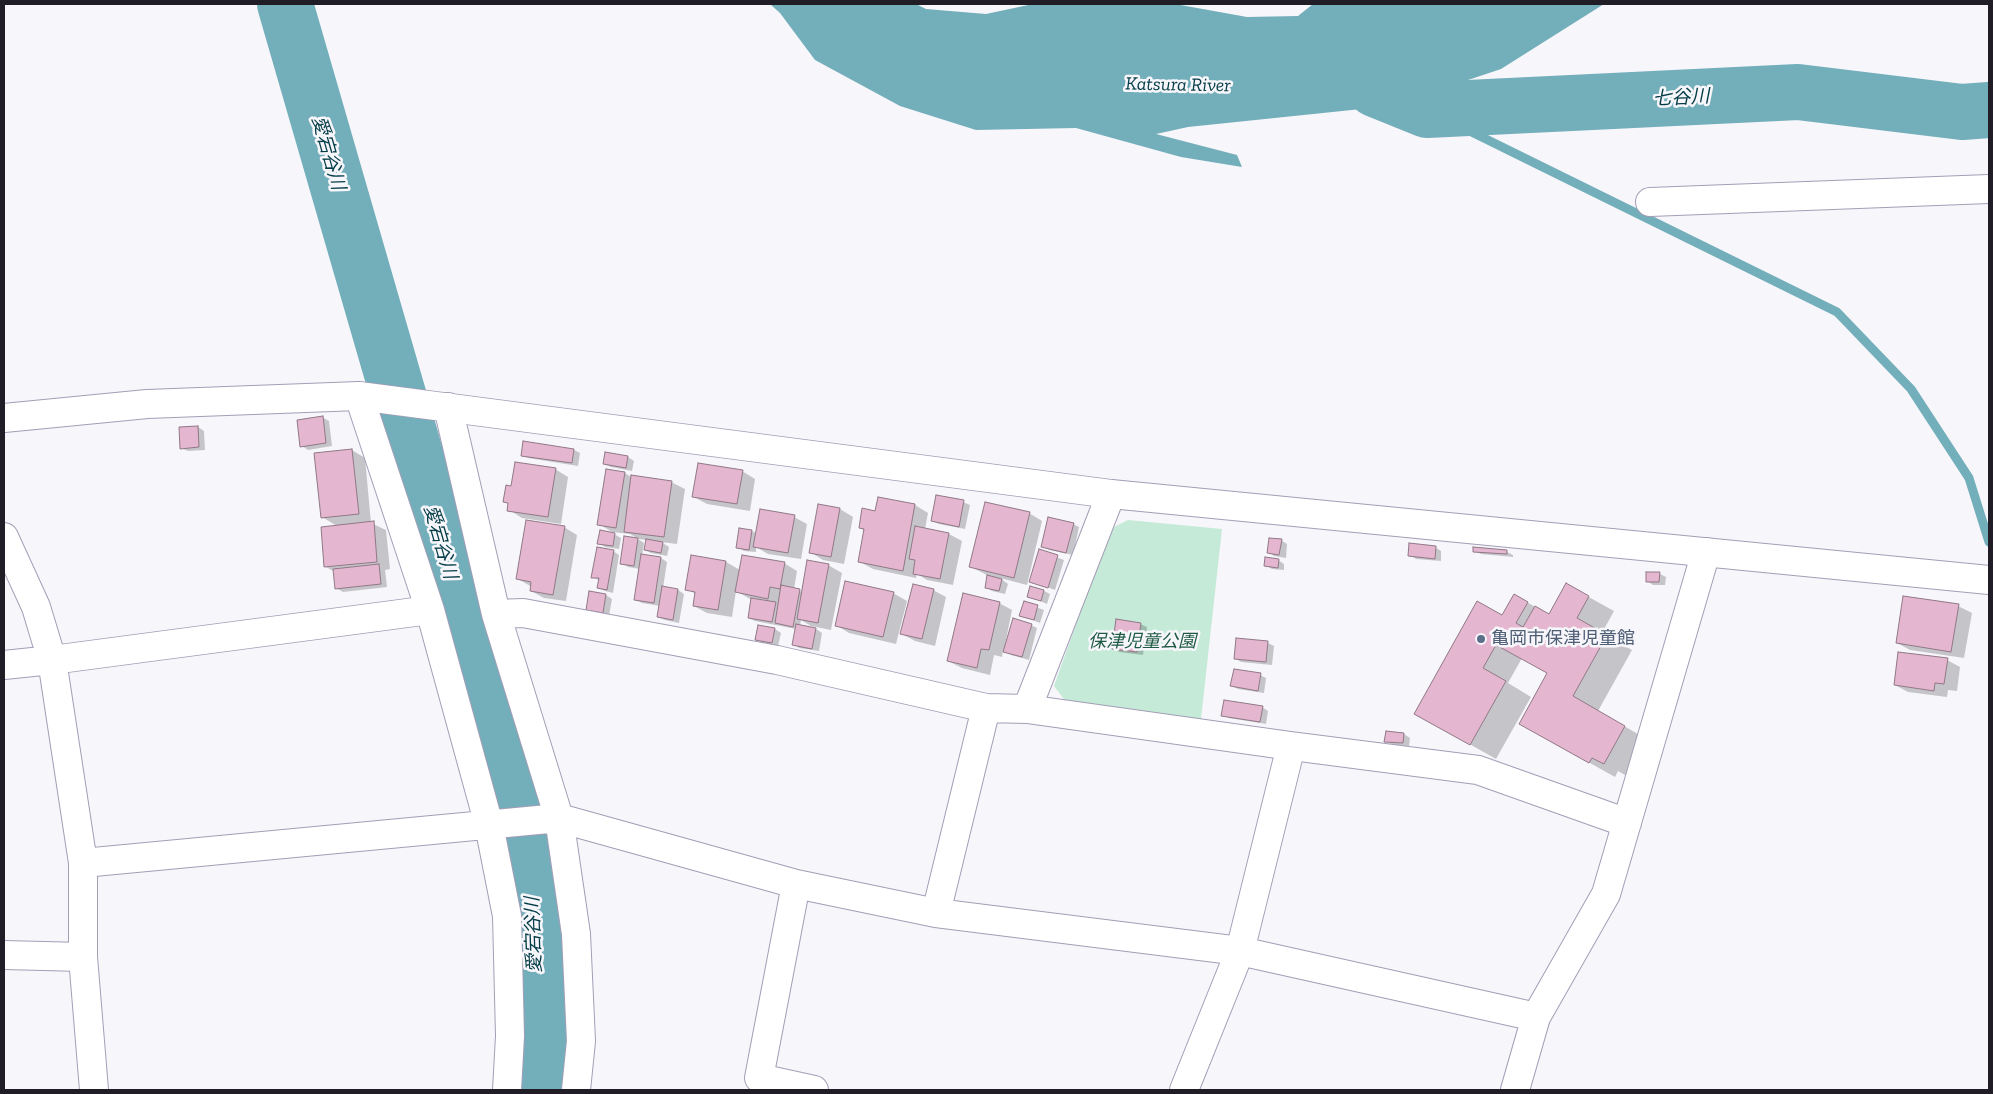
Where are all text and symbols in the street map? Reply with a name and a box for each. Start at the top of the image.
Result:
water label: Katsura River [1125,73,1231,97]
water label: 七谷川 [1652,85,1710,111]
water label: 愛宕谷川 [307,113,349,193]
water label: 愛宕谷川 [419,502,461,582]
place label: 亀岡市保津児童館 [1491,628,1635,650]
park label: 保津児童公園 [1088,631,1196,653]
marker: 亀岡市保津児童館 [1475,633,1487,645]
water label: 愛宕谷川 [521,897,547,973]

